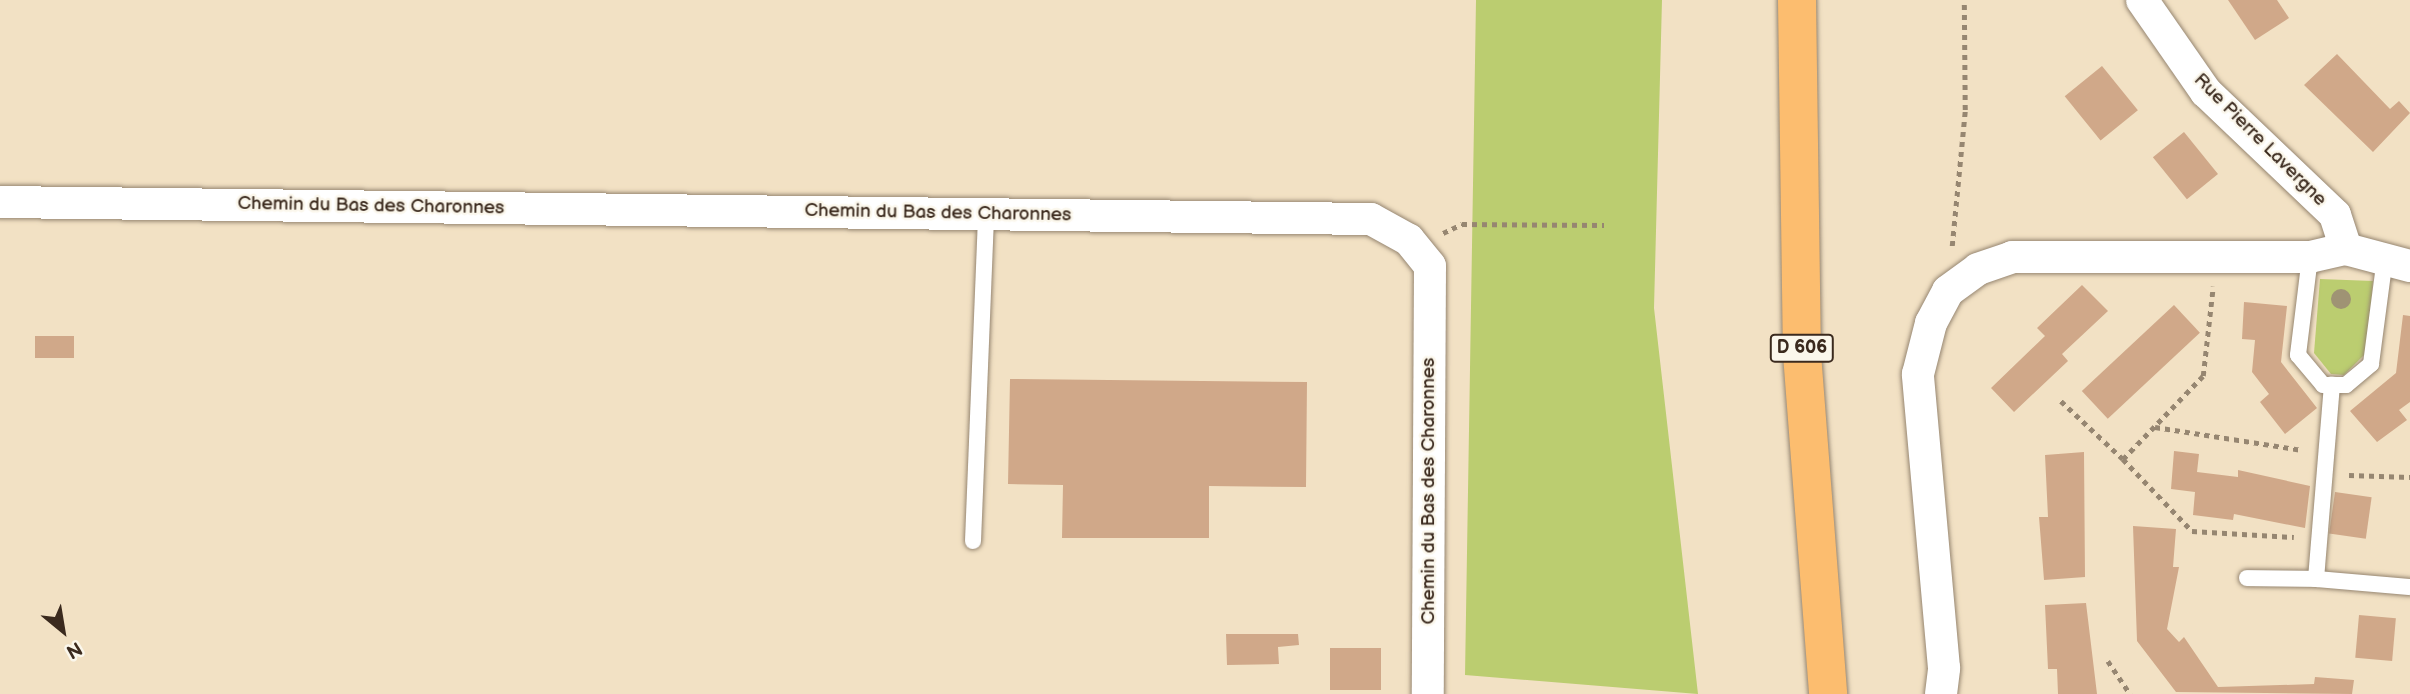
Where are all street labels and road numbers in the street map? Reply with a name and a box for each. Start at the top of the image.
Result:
street label: Rue Pierre Lavergne [2189,69,2331,211]
street label: Chemin du Bas des Charonnes [237,192,505,220]
street label: Chemin du Bas des Charonnes [804,199,1072,227]
road number: D 606 [1769,334,1835,362]
street label: Chemin du Bas des Charonnes [1418,357,1440,625]

